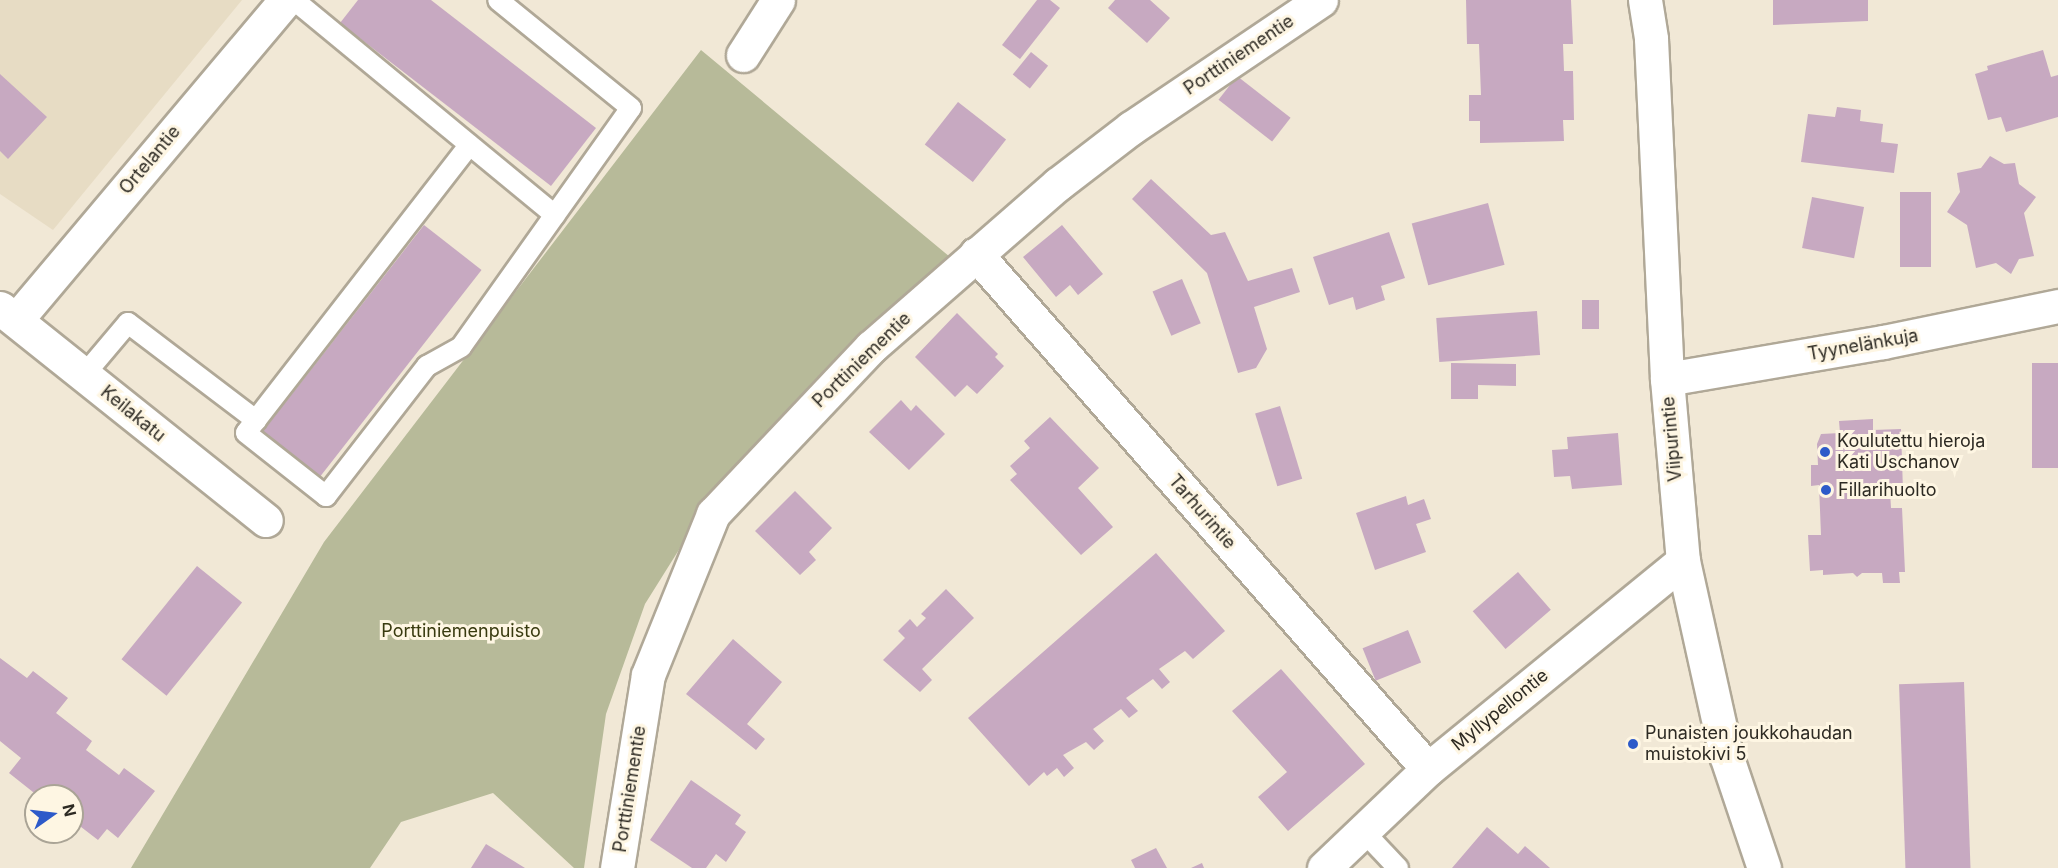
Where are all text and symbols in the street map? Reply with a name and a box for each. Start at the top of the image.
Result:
street label: Porttiniementie [1180,10,1298,100]
street label: Ortelantie [115,121,185,199]
street label: Porttiniementie [808,308,916,412]
street label: Tyynelänkuja [1806,325,1920,365]
street label: Keilakatu [96,381,170,447]
street label: Viipurintie [1658,395,1686,483]
place label: Koulutettu hieroja Kati Uschanov [1837,431,1985,474]
marker: Koulutettu hieroja Kati Uschanov [1818,445,1832,459]
street label: Tarhurintie [1164,470,1240,554]
place label: Fillarihuolto [1838,479,1936,501]
marker: Fillarihuolto [1819,483,1833,497]
park label: Porttiniemenpuisto [381,620,541,642]
street label: Myllypellontie [1447,665,1553,755]
place label: Punaisten joukkohaudan muistokivi 5 [1645,723,1853,766]
street label: Porttiniementie [609,724,651,854]
marker: Punaisten joukkohaudan muistokivi 5 [1626,737,1640,751]
north arrow [24,784,84,844]
text: N [58,802,81,818]

